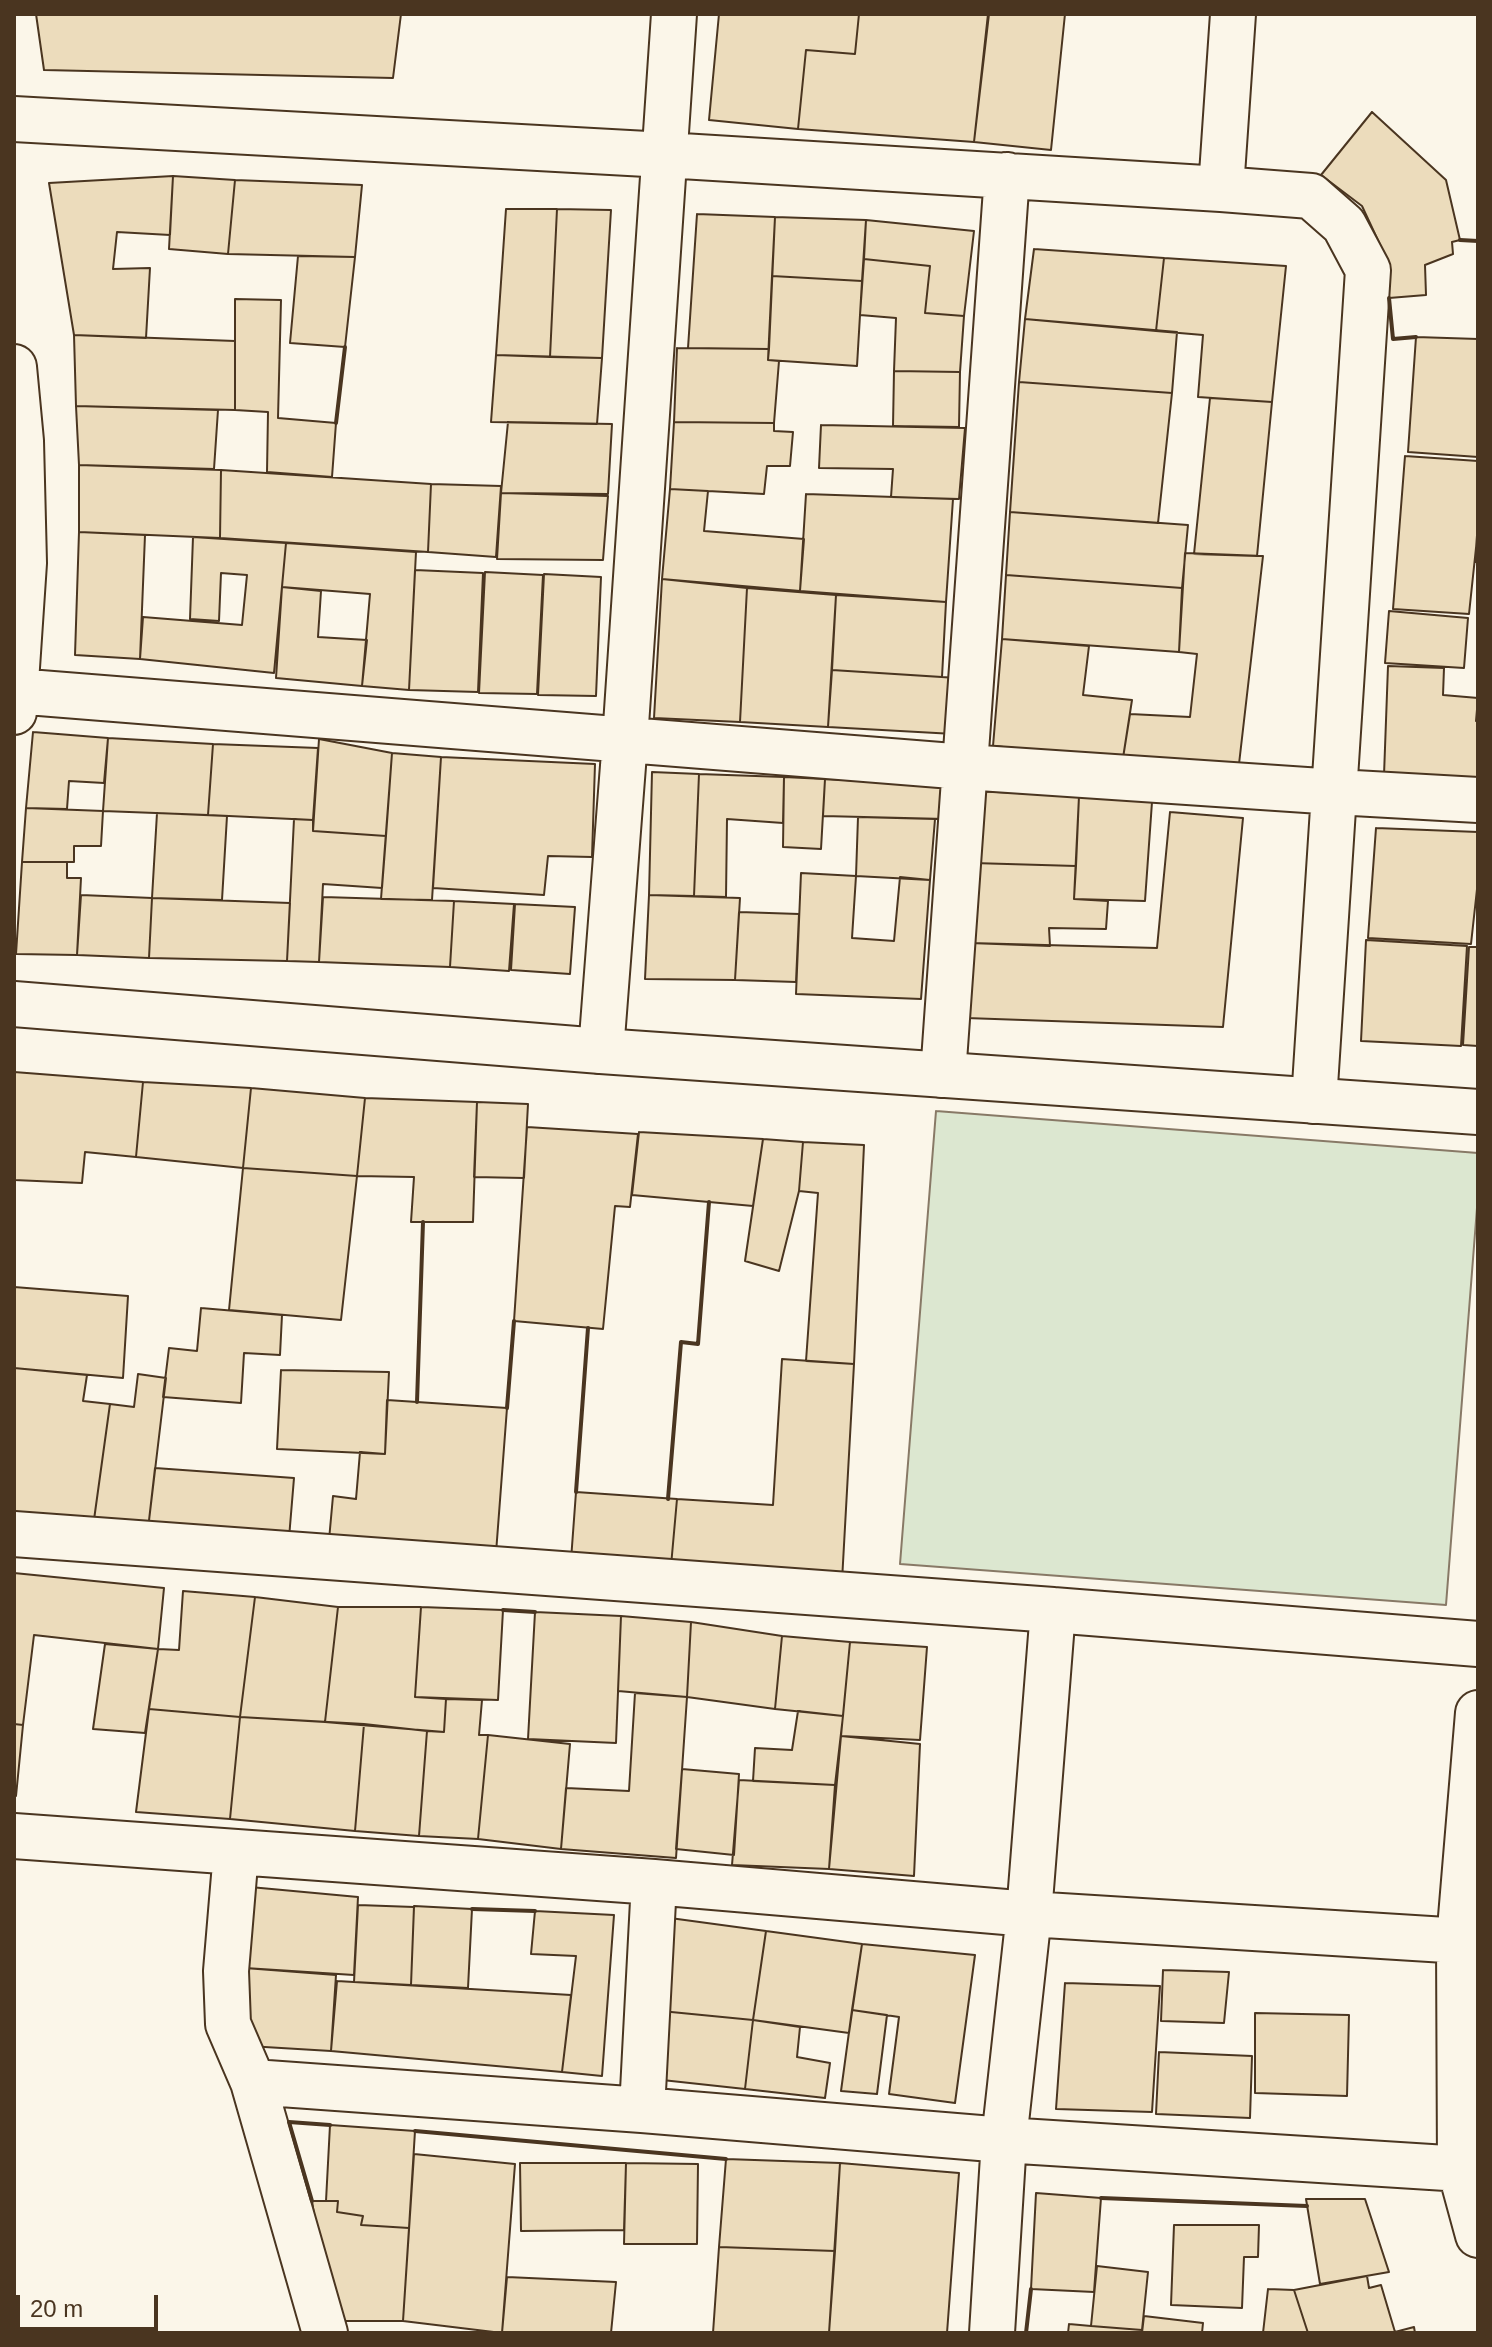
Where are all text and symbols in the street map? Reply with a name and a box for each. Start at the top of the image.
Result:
scale bar [20,2279,162,2329]
text: 20 m [30,2295,83,2322]

